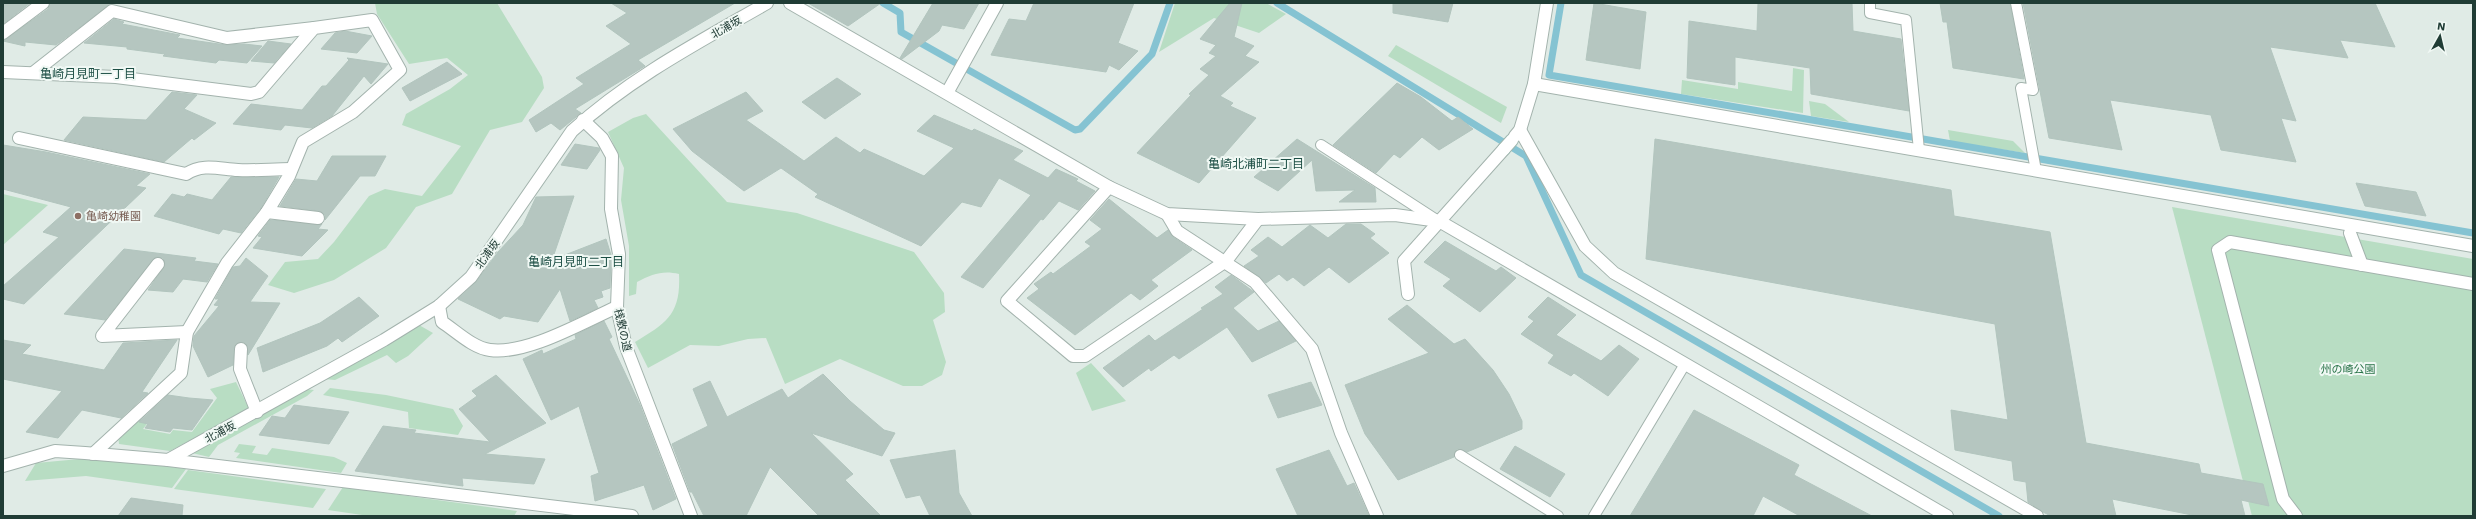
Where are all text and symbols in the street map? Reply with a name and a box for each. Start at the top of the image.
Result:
street label: 北浦坂 [709,14,744,41]
north arrow [2420,16,2460,56]
text: N [2436,20,2446,34]
district label: 亀崎月見町一丁目 [40,67,136,81]
district label: 亀崎北浦町二丁目 [1208,157,1304,171]
place label: 亀崎幼稚園 [86,210,141,223]
marker: 亀崎幼稚園 [73,211,83,221]
street label: 北浦坂 [472,237,502,271]
district label: 亀崎月見町二丁目 [528,255,624,269]
street label: 桟敷の道 [611,307,634,353]
park label: 州の崎公園 [2321,363,2376,376]
street label: 北浦坂 [203,419,238,446]

